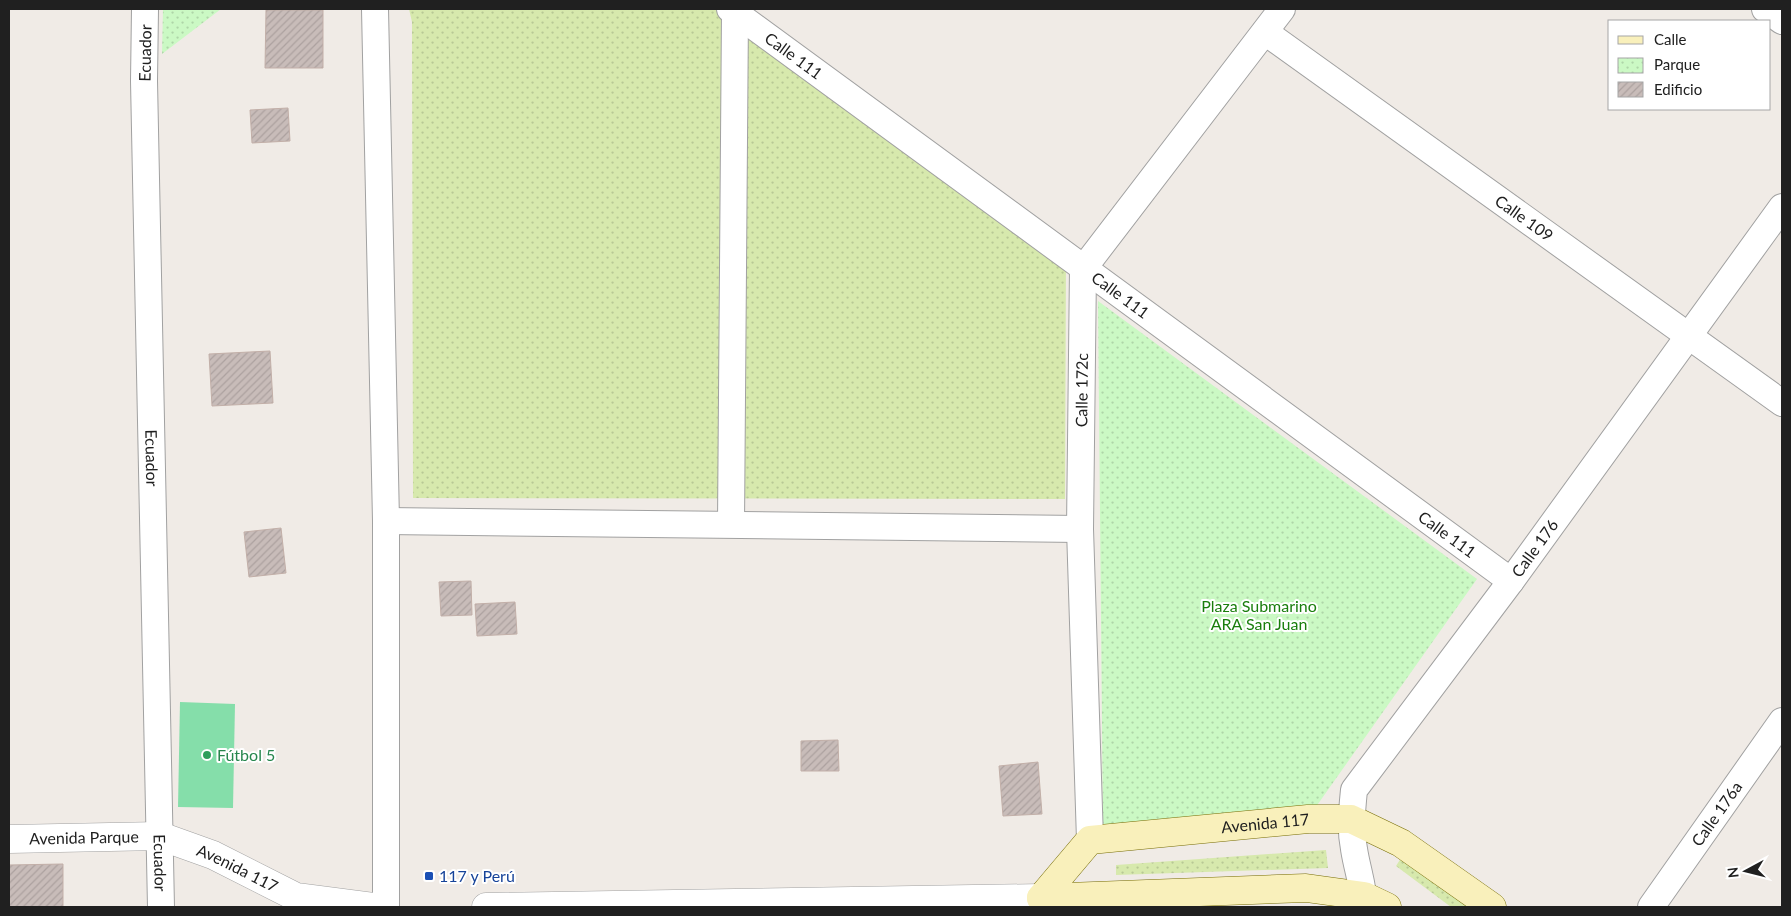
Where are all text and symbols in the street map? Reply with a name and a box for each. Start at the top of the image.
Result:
legend [1608,20,1771,110]
street label: Ecuador [135,24,155,82]
street label: Calle 111 [762,28,827,83]
text: Calle [1654,30,1687,48]
text: Parque [1654,55,1700,73]
text: Edificio [1654,80,1702,98]
street label: Calle 109 [1492,190,1557,245]
street label: Calle 111 [1088,267,1153,322]
street label: Calle 172c [1071,353,1091,427]
street label: Ecuador [142,429,162,487]
street label: Calle 111 [1415,507,1480,561]
street label: Calle 176 [1507,515,1562,581]
park label: Plaza Submarino ARA San Juan [1201,596,1317,633]
place label: Fútbol 5 [217,745,275,764]
marker: Fútbol 5 [201,749,213,761]
street label: Calle 176a [1687,778,1745,849]
street label: Avenida 117 [1220,809,1310,836]
street label: Avenida Parque [29,826,139,848]
street label: Ecuador [151,834,171,892]
street label: Avenida 117 [194,840,282,895]
north arrow [1721,846,1771,896]
place label: 117 y Perú [439,866,515,885]
text: N [1724,866,1742,879]
marker: 117 y Perú [423,870,435,882]

